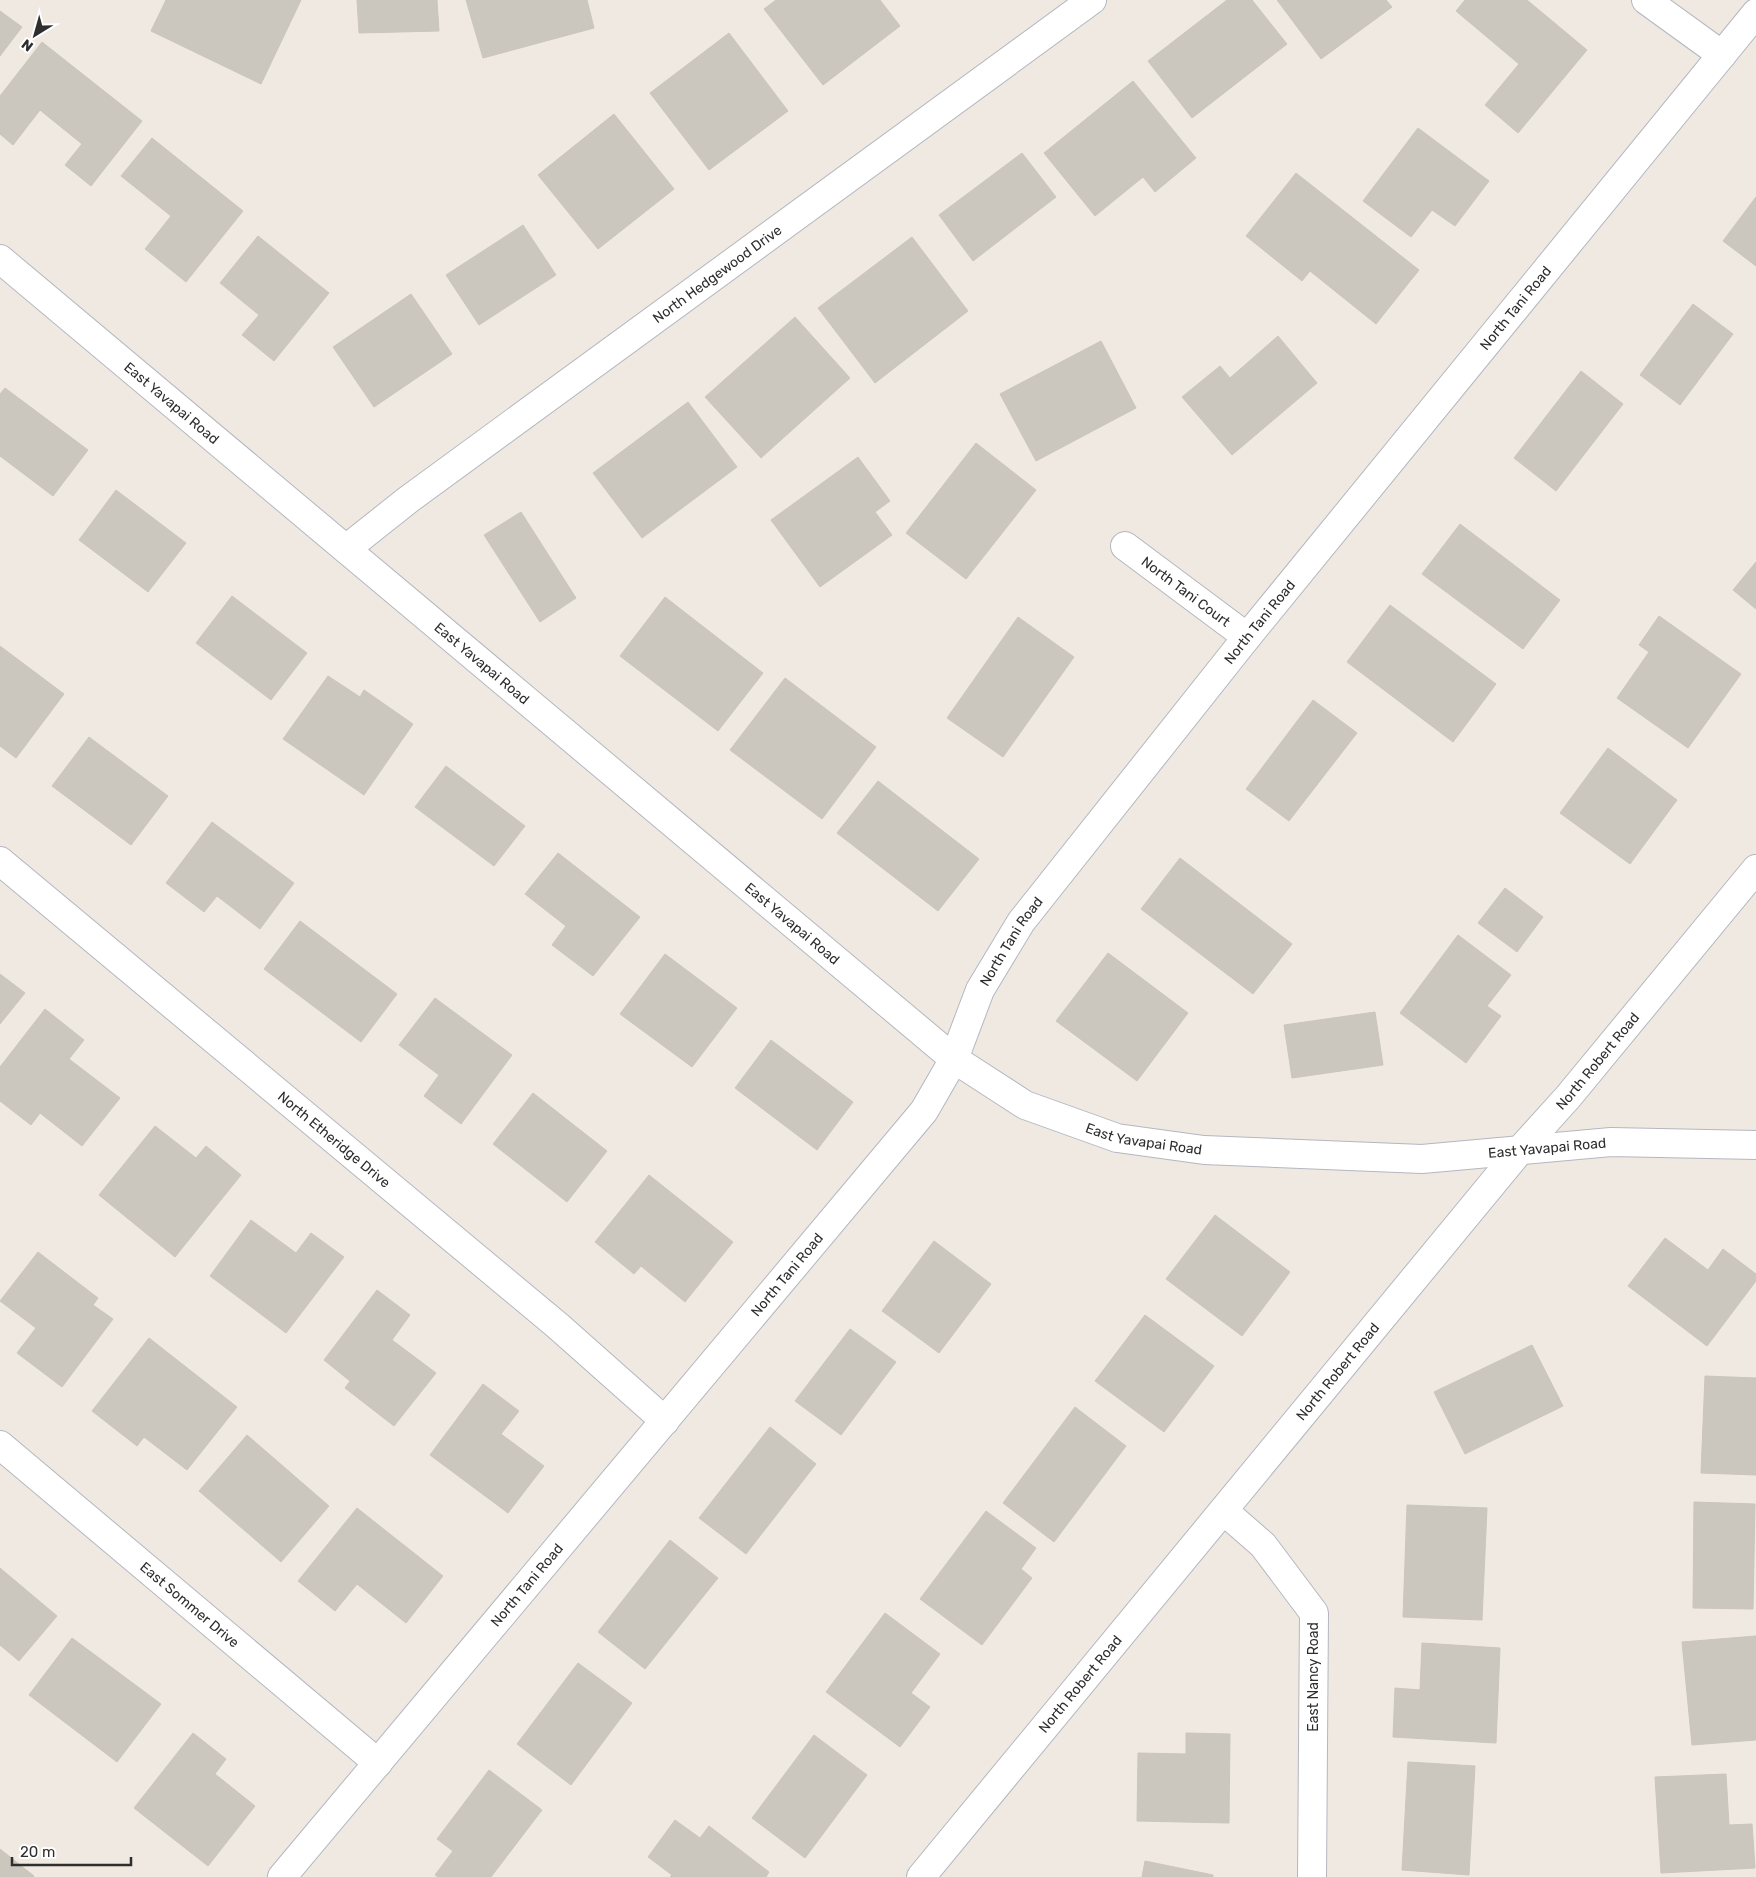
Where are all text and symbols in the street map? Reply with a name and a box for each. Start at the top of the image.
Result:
north arrow [10,10,60,60]
text: N [18,35,37,55]
street label: North Hedgewood Drive [649,221,785,327]
street label: North Tani Road [1476,263,1555,353]
street label: East Yavapai Road [121,358,223,448]
street label: North Tani Court [1138,553,1234,630]
street label: North Tani Road [1220,576,1299,667]
street label: East Yavapai Road [431,619,533,708]
street label: East Yavapai Road [741,879,843,968]
street label: North Tani Road [976,893,1046,989]
street label: North Robert Road [1552,1009,1643,1113]
street label: North Etheridge Drive [274,1088,394,1191]
street label: East Yavapai Road [1083,1119,1203,1158]
street label: East Yavapai Road [1487,1134,1607,1162]
street label: North Tani Road [747,1230,827,1320]
street label: North Robert Road [1292,1319,1383,1424]
street label: North Tani Road [487,1540,566,1630]
street label: East Sommer Drive [137,1558,243,1651]
street label: East Nancy Road [1305,1622,1322,1732]
street label: North Robert Road [1035,1632,1125,1736]
scale bar [12,1834,131,1866]
text: 20 m [20,1843,55,1861]

